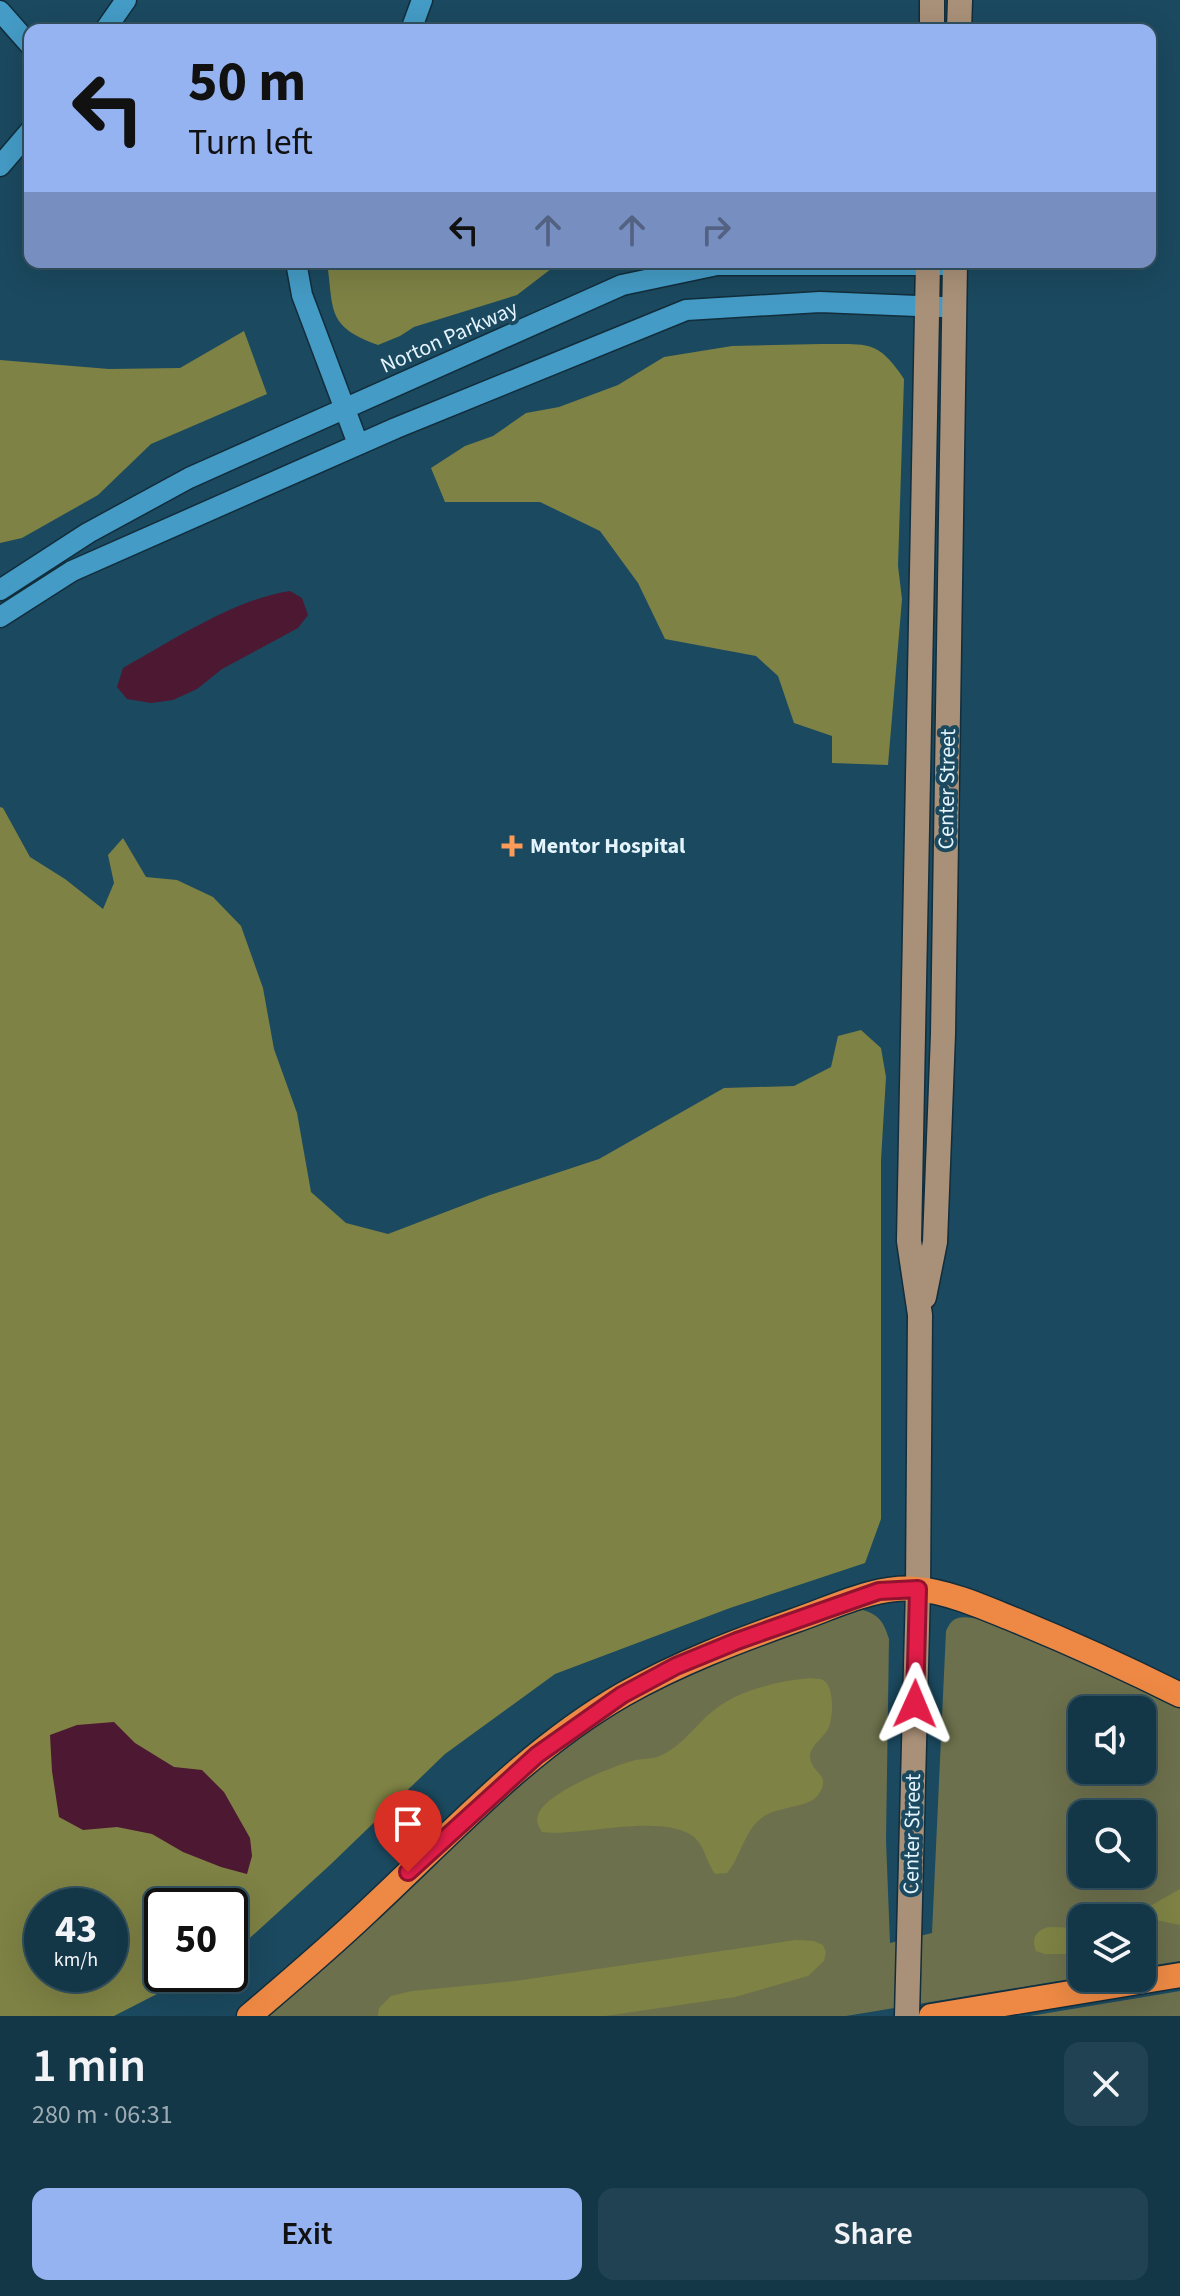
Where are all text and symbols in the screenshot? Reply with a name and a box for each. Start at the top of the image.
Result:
text: 50 m [188,43,306,122]
icon: left [56,56,160,160]
text: Turn left [188,117,313,168]
icon: left [442,208,486,252]
icon: ahead [526,208,570,252]
icon: ahead [610,208,654,252]
icon: right [694,208,738,252]
street label: Norton Parkway [375,292,523,382]
street label: Center Street [930,728,964,850]
place label: Mentor Hospital [530,830,686,862]
marker: Mentor Hospital [501,835,523,857]
position arrow [873,1662,957,1746]
map controls [1068,1696,1156,1992]
button: sound [1068,1696,1156,1784]
street label: Center Street [895,1773,929,1895]
pin [374,1790,442,1872]
button: search [1068,1800,1156,1888]
icon: arrive [386,1802,430,1846]
speed limit sign: 50 [144,1888,248,1992]
text: 43 [55,1901,97,1958]
button: layers [1068,1904,1156,1992]
text: km/h [54,1946,98,1974]
text: 1 min [32,2032,146,2100]
button: close [1064,2042,1148,2126]
text: 280 m · 06:31 [32,2096,173,2133]
button: Exit [32,2188,582,2280]
button: Share [598,2188,1148,2280]

